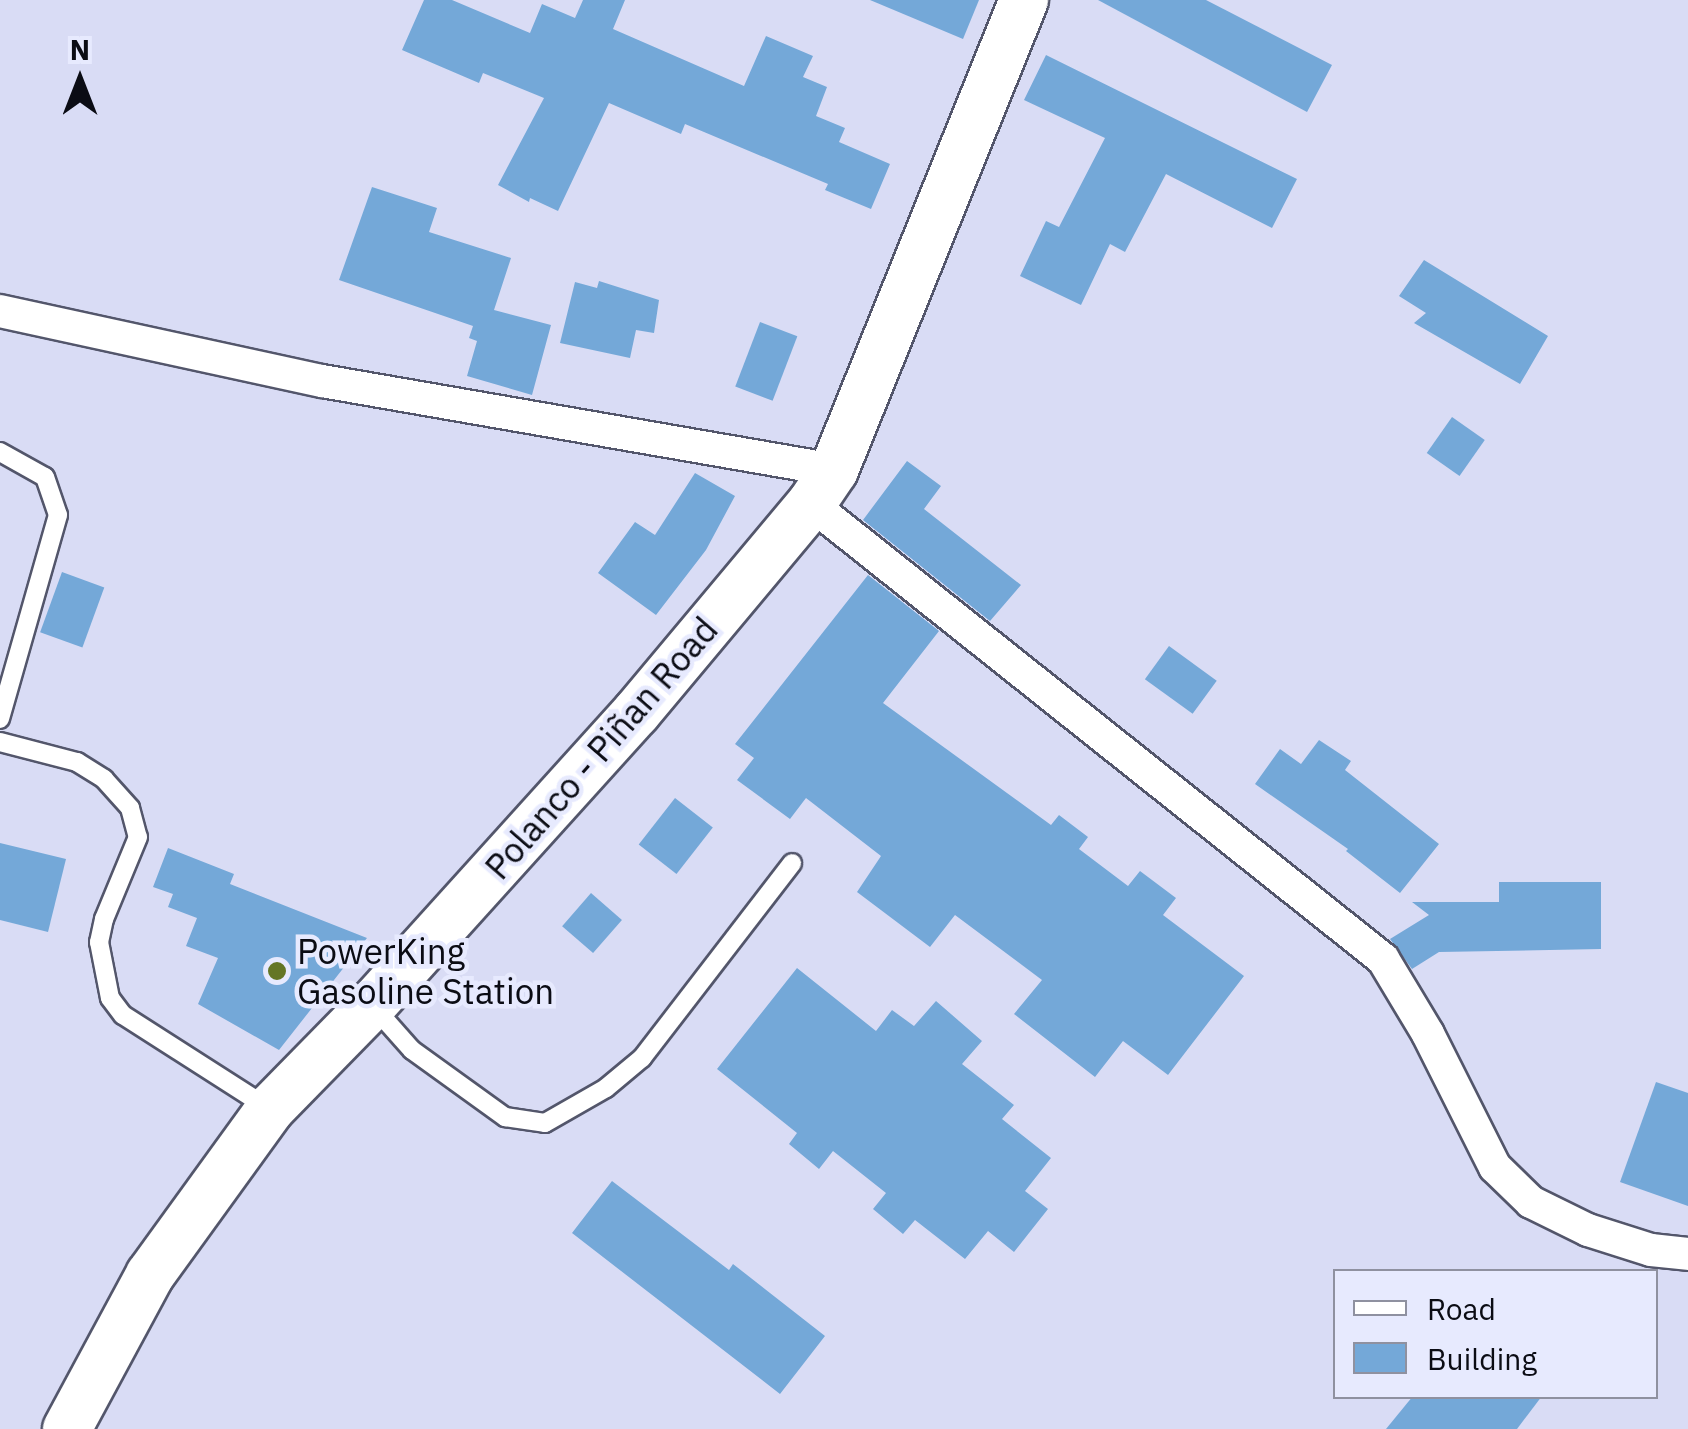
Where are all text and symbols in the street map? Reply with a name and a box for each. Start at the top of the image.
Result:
north arrow [30,30,130,130]
text: N [70,31,90,68]
street label: Polanco - Piñan Road [476,609,726,887]
place label: PowerKing Gasoline Station [297,930,554,1012]
marker: PowerKing Gasoline Station [266,960,288,982]
legend [1333,1269,1658,1399]
text: Road [1427,1289,1496,1328]
text: Building [1427,1339,1537,1378]

